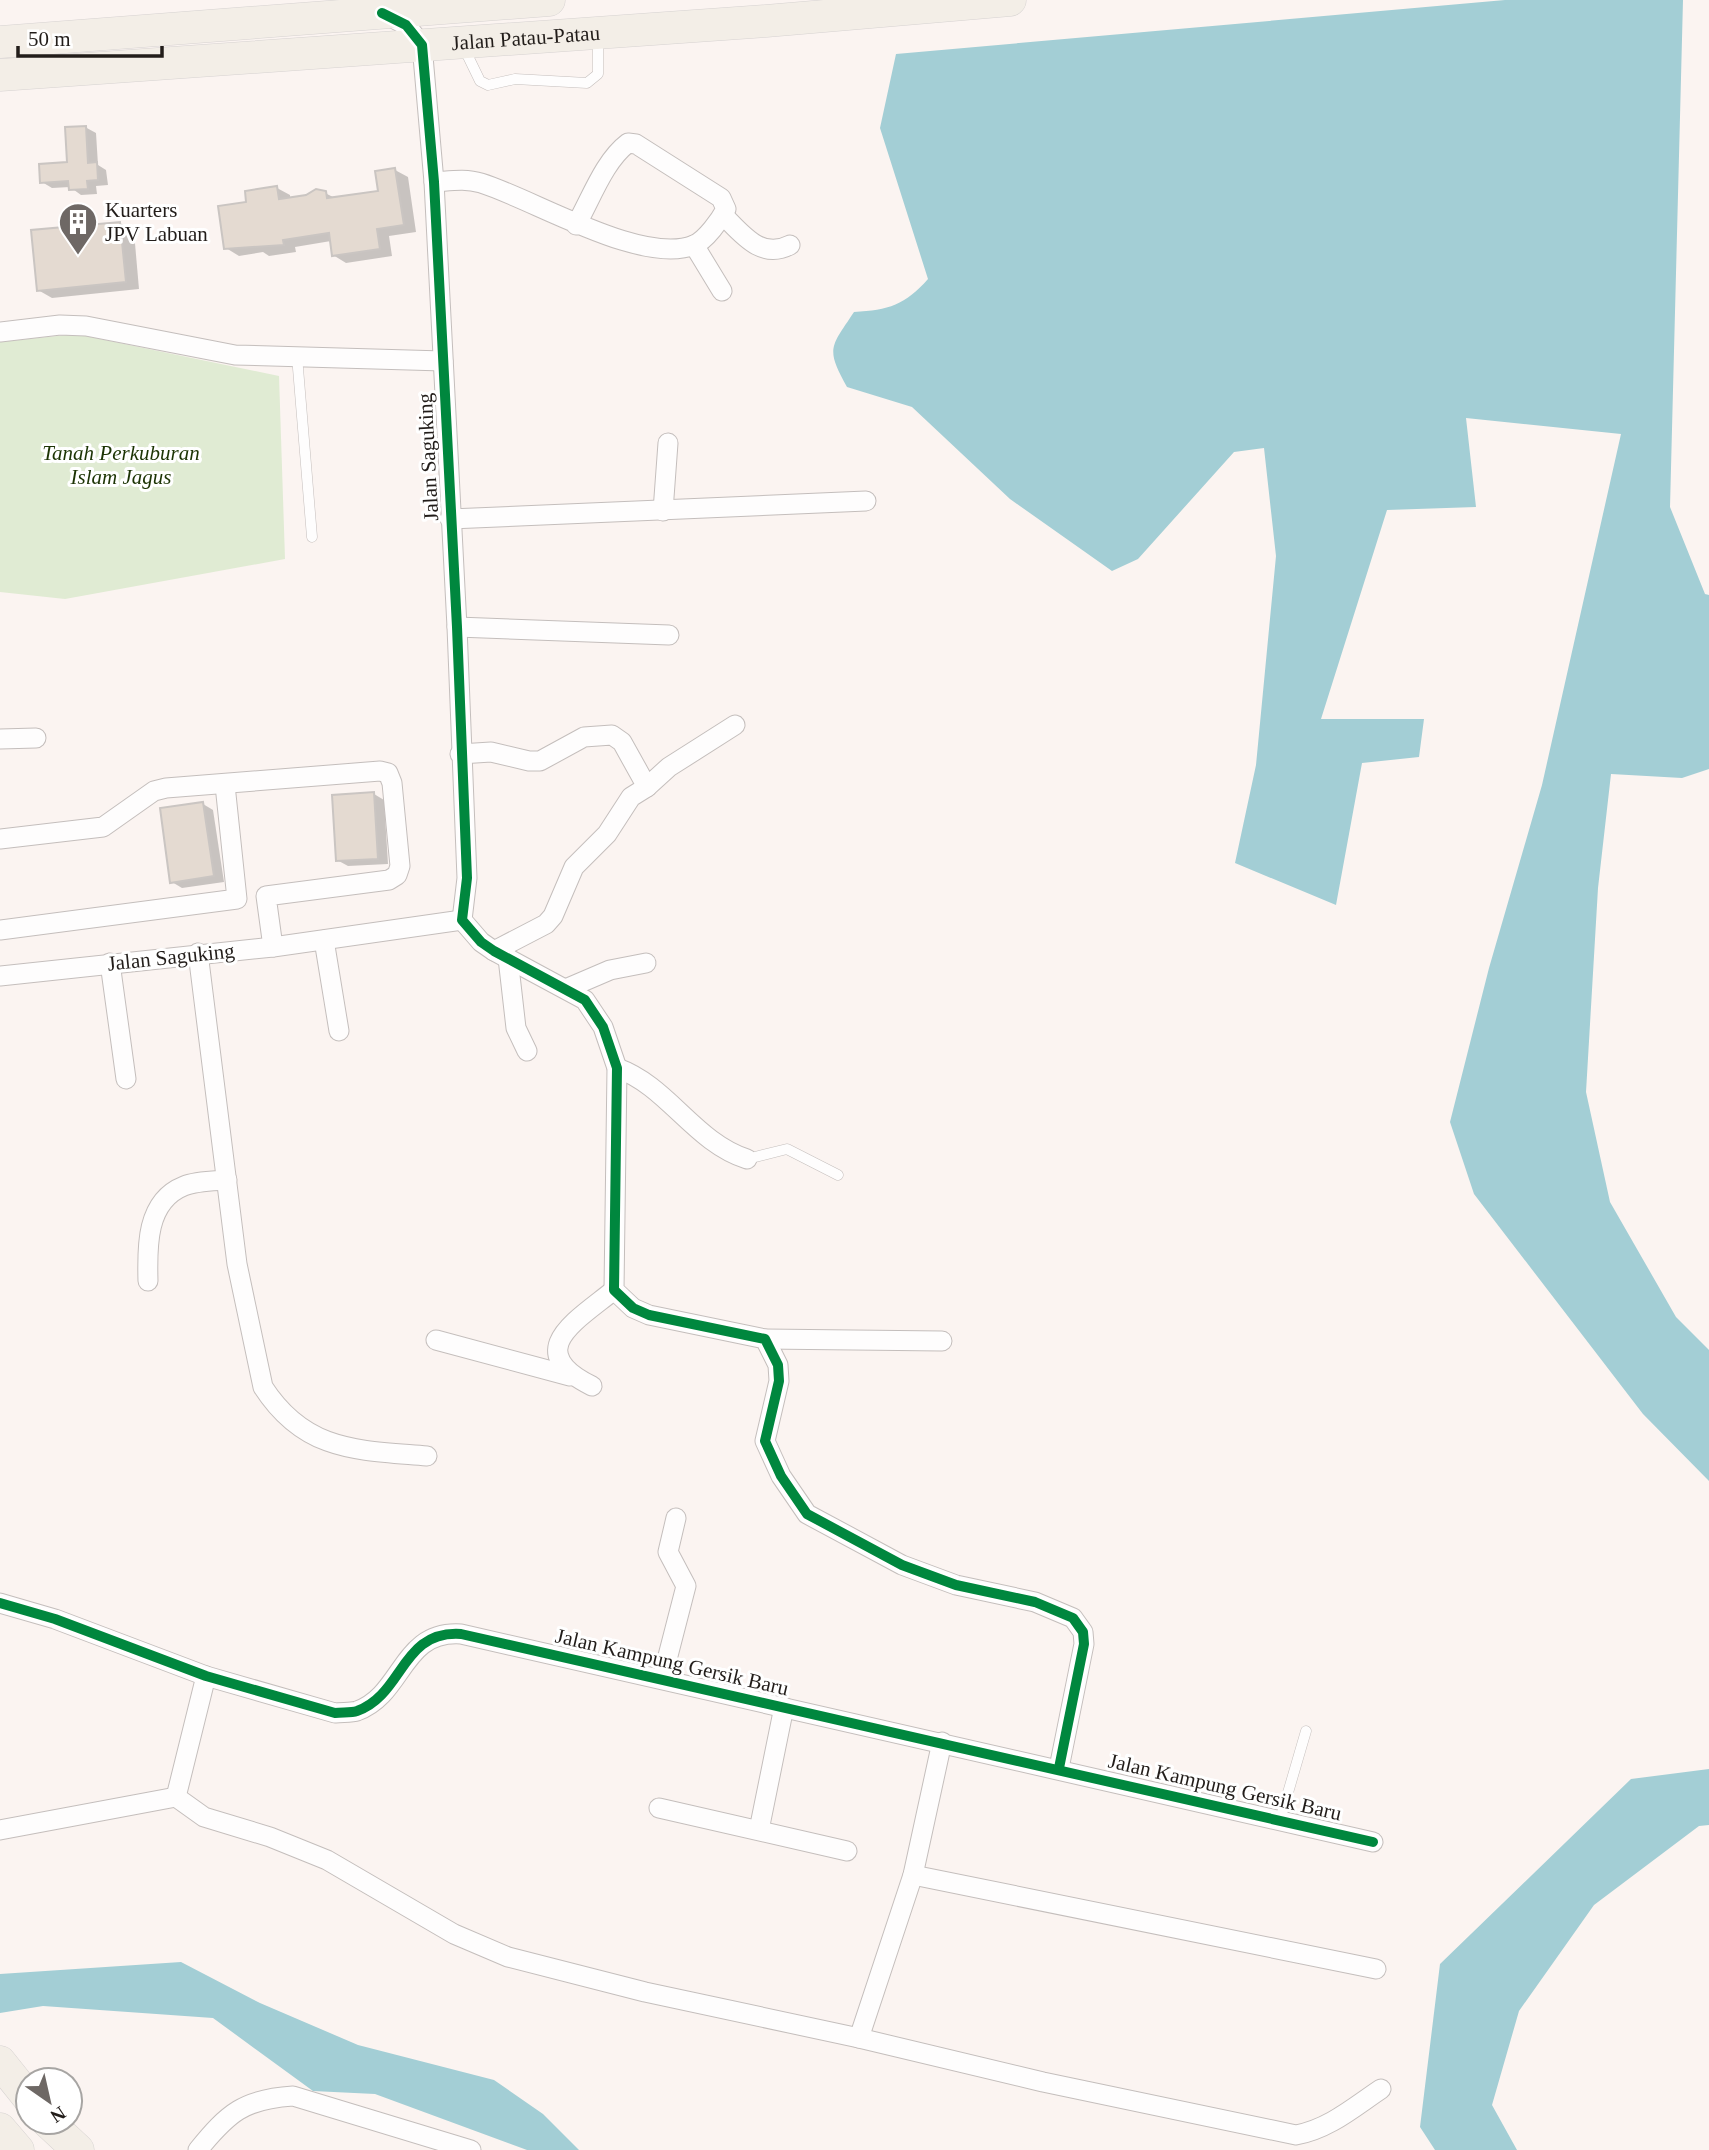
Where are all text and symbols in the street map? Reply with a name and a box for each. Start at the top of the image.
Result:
scale bar [18,14,161,58]
street label: Jalan Patau-Patau [451,21,601,55]
text: 50 m [28,27,71,51]
place label: Kuarters JPV Labuan [105,198,208,246]
building icon: Kuarters JPV Labuan [57,201,99,256]
street label: Jalan Saguking [413,392,443,521]
park label: Tanah Perkuburan Islam Jagus [42,441,200,489]
street label: Jalan Saguking [106,938,236,976]
street label: Jalan Kampung Gersik Baru [553,1623,791,1701]
street label: Jalan Kampung Gersik Baru [1106,1748,1344,1826]
north arrow [14,2066,84,2136]
text: N [46,2102,70,2127]

